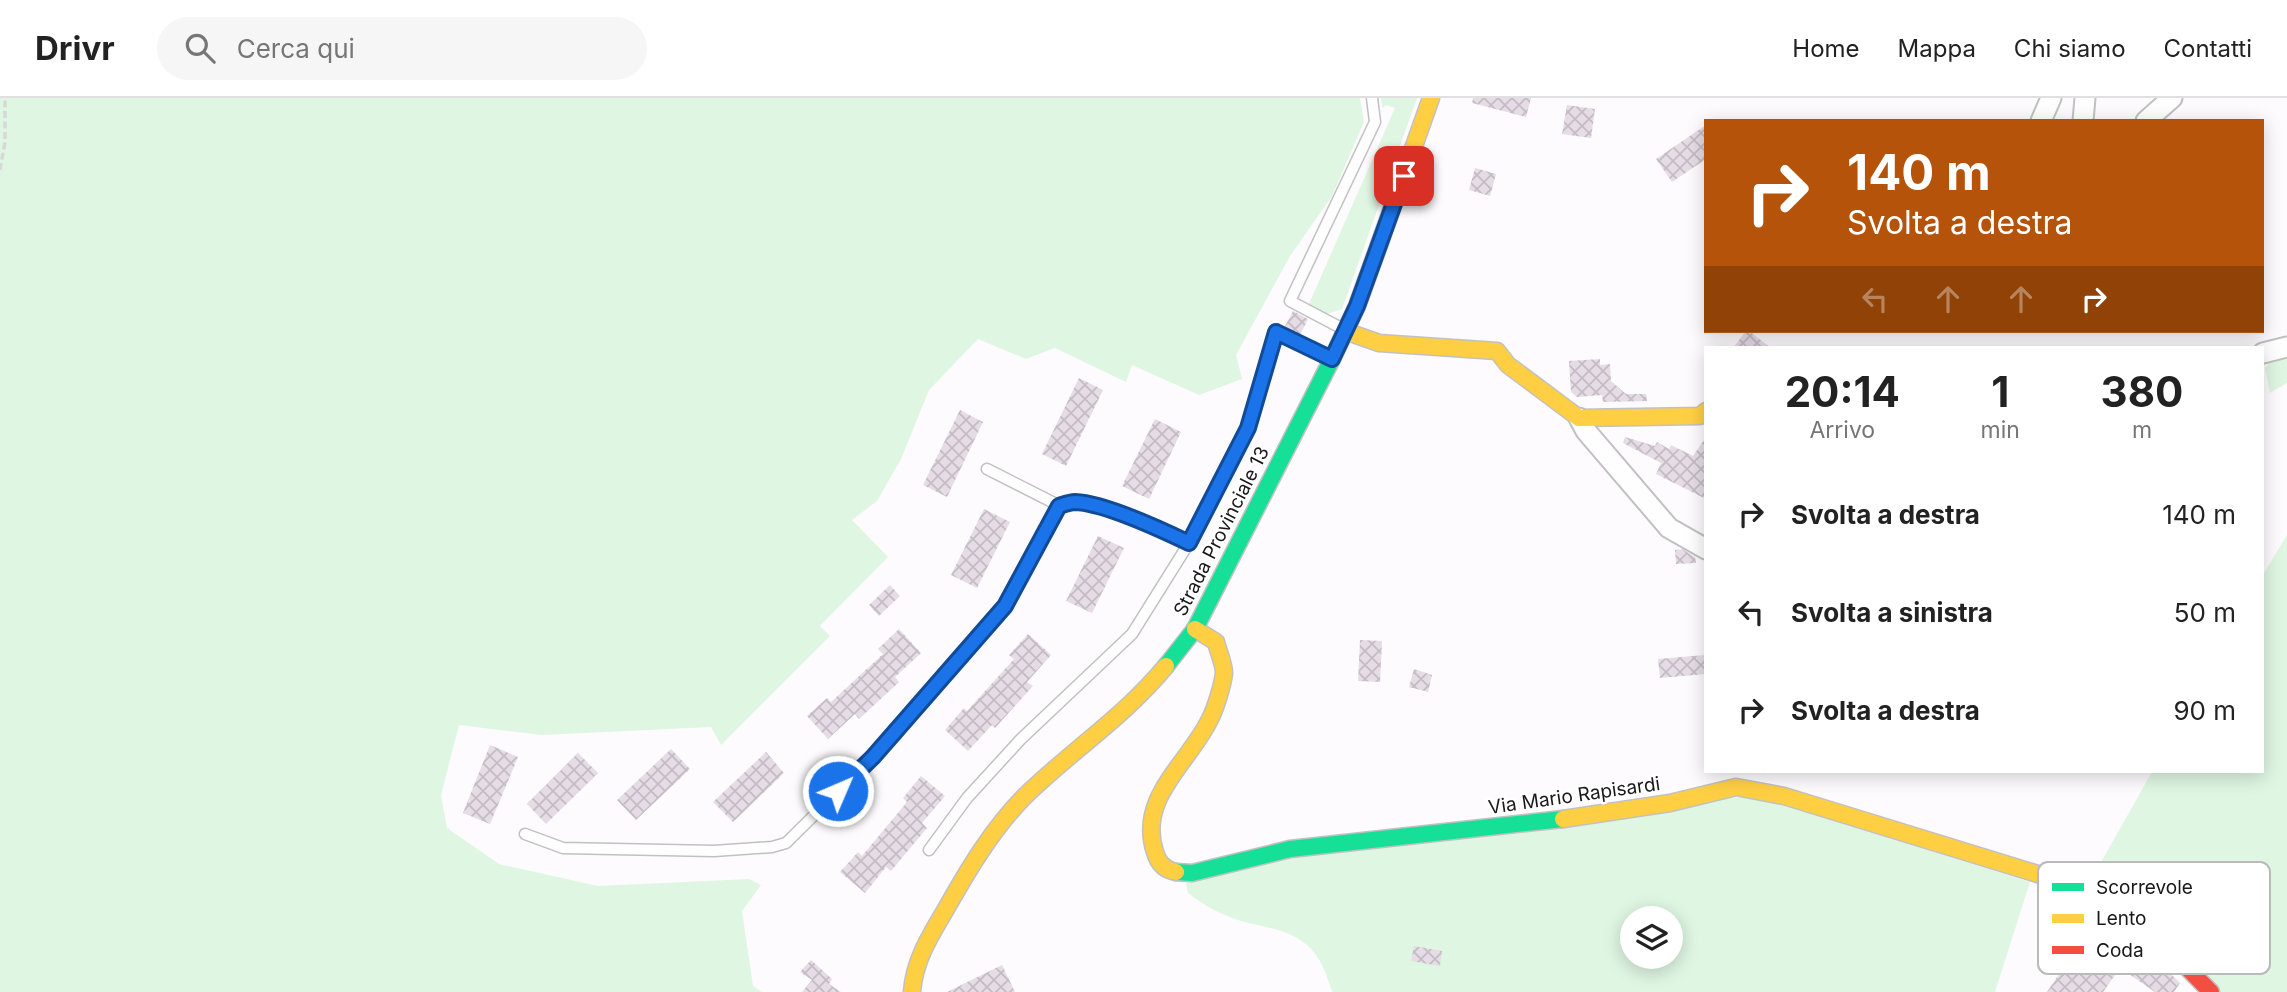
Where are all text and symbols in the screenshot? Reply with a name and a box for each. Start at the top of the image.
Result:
search box [157,17,647,80]
text: Drivr [35,28,115,68]
icon: search [181,29,219,67]
text: Cerca qui [237,33,355,64]
text: Home [1792,34,1860,63]
text: Mappa [1898,34,1976,63]
text: Chi siamo [2014,34,2126,63]
text: Contatti [2164,34,2252,63]
text: 140 m [1847,143,1991,202]
pin [1374,146,1434,206]
icon: right [1732,147,1823,238]
icon: arrive [1385,157,1423,195]
text: Svolta a destra [1847,203,2072,242]
icon: left [1856,280,1894,318]
icon: ahead [1929,280,1967,318]
icon: ahead [2002,280,2040,318]
icon: right [2075,280,2113,318]
text: 20:14 [1785,366,1900,417]
text: 1 [1991,366,2009,417]
text: 380 [2101,366,2183,417]
text: Arrivo [1809,416,1875,444]
text: min [1981,416,2020,444]
text: m [2132,416,2152,444]
street label: Strada Provinciale 13 [1169,443,1274,620]
icon: right [1732,495,1770,533]
text: Svolta a destra [1791,499,1980,530]
text: 140 m [2162,499,2236,530]
icon: left [1732,593,1770,631]
text: Svolta a sinistra [1791,597,1993,628]
text: 50 m [2174,597,2236,628]
icon: right [1732,691,1770,729]
text: Svolta a destra [1791,695,1980,726]
text: 90 m [2173,695,2236,726]
position arrow [801,754,875,828]
street label: Via Mario Rapisardi [1487,772,1661,819]
legend [2038,862,2270,974]
text: Scorrevole [2096,876,2193,899]
map controls [1620,906,1683,969]
button: layers [1620,906,1683,969]
text: Lento [2096,907,2146,930]
text: Coda [2096,939,2144,962]

